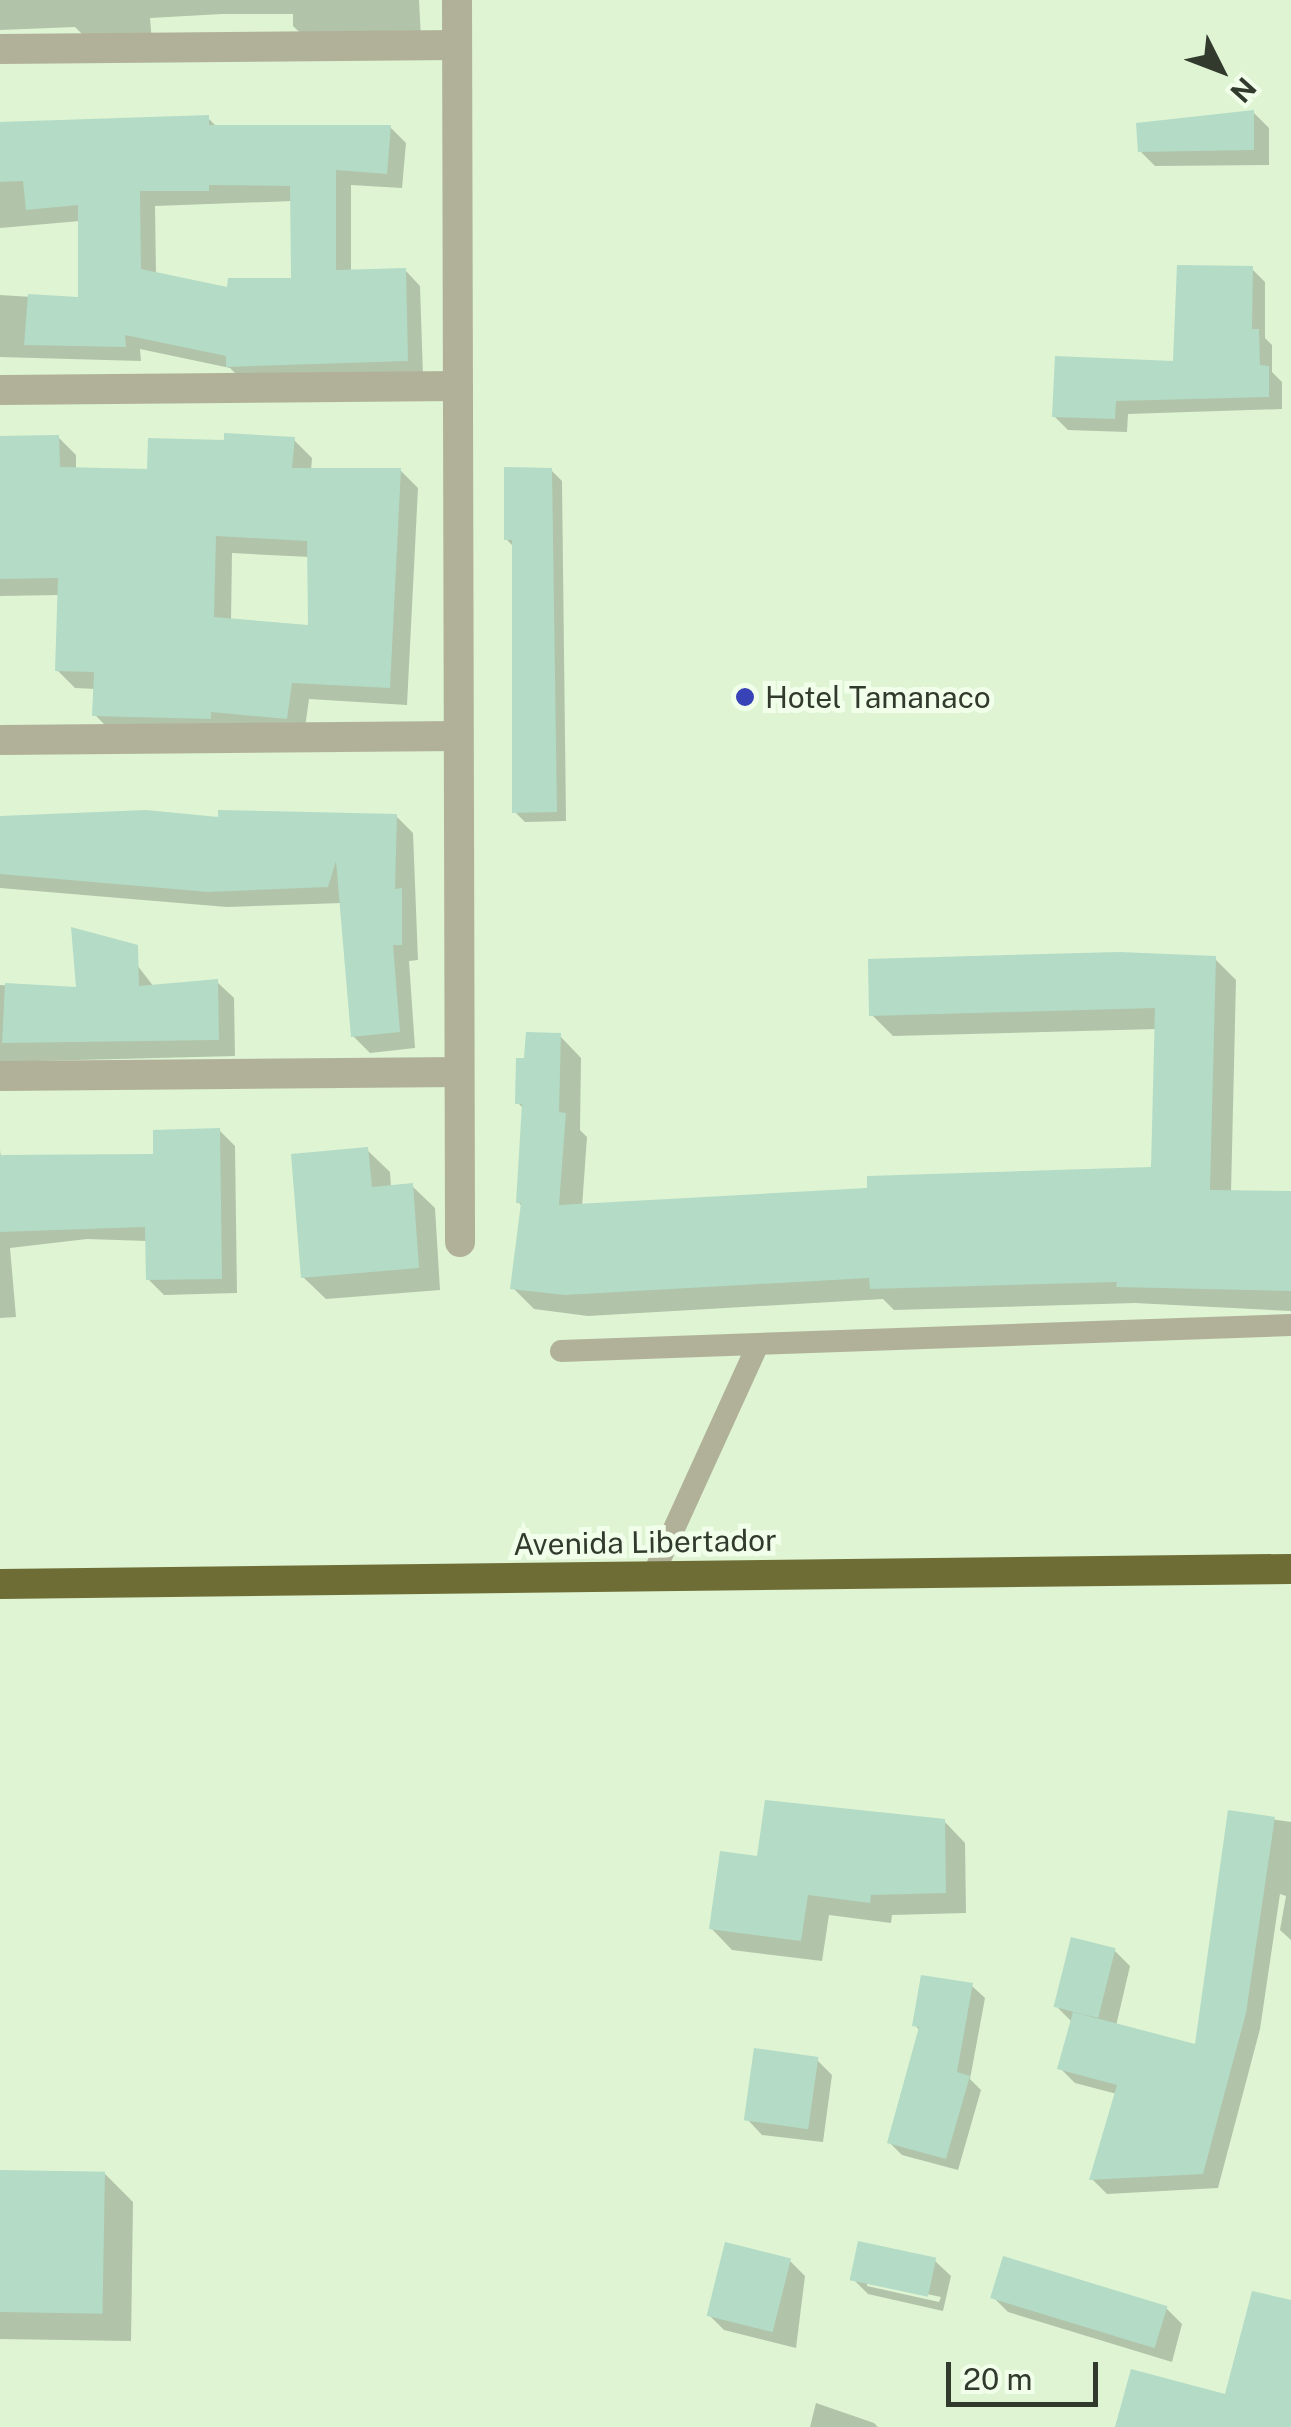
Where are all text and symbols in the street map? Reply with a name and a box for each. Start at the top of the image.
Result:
north arrow [1171,20,1271,120]
text: N [1224,71,1263,110]
place label: Hotel Tamanaco [765,679,991,715]
marker: Hotel Tamanaco [734,686,756,708]
street label: Avenida Libertador [513,1522,777,1562]
scale bar [951,2342,1104,2404]
text: 20 m [963,2361,1032,2397]

